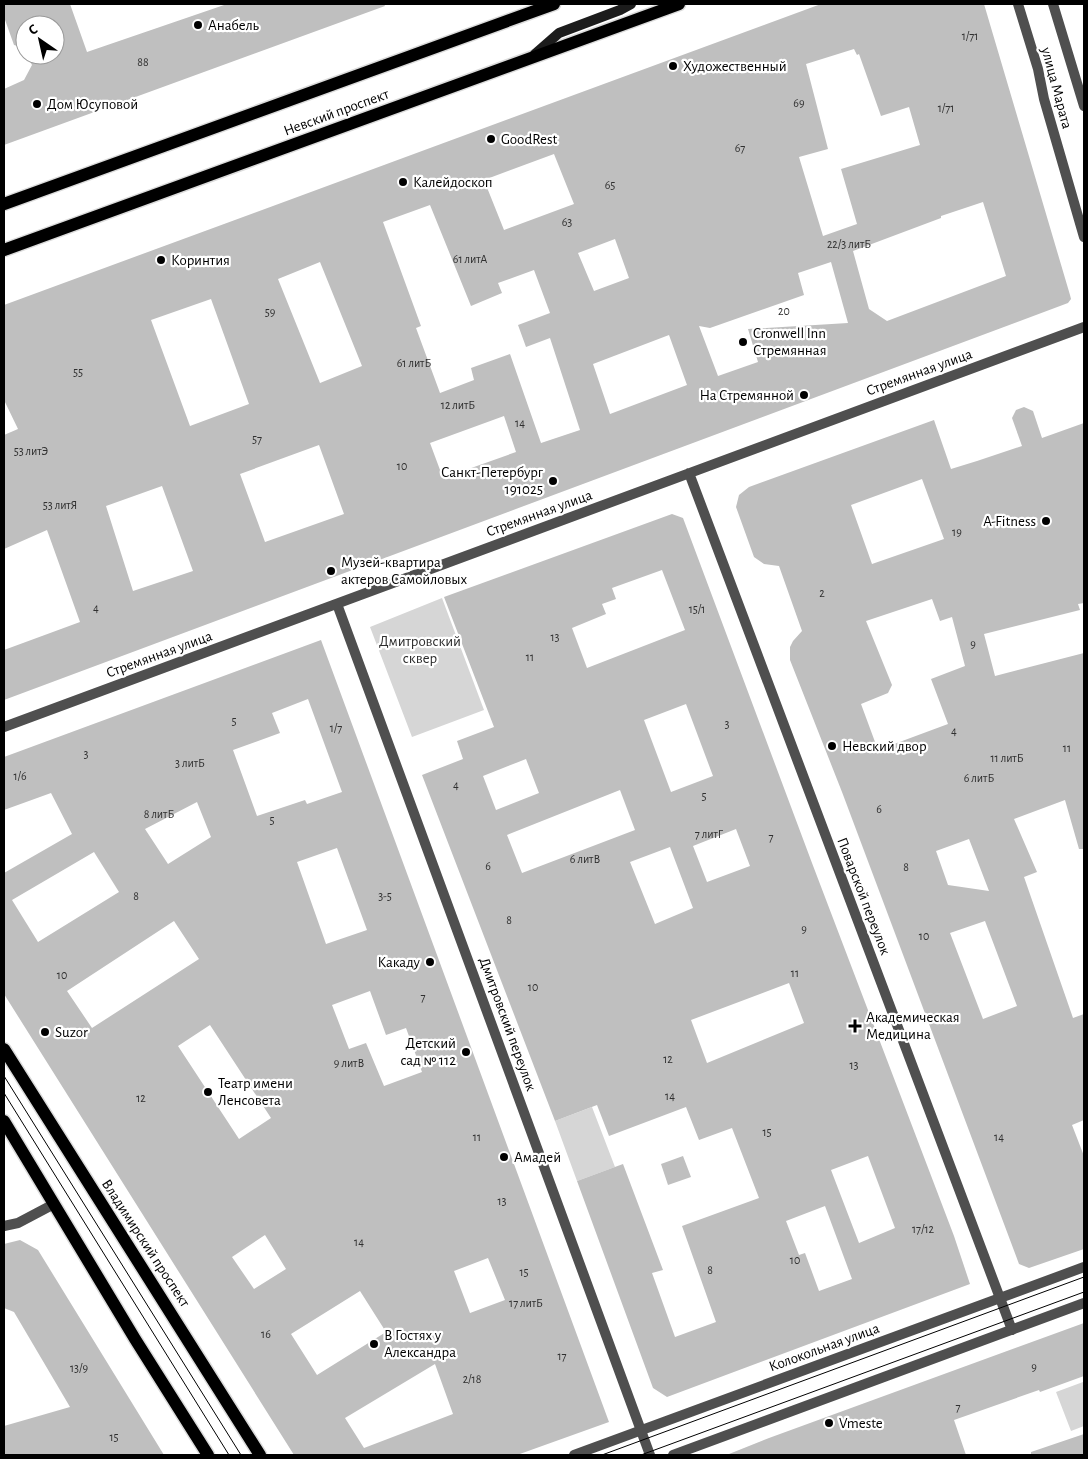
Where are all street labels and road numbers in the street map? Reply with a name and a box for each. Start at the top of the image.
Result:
street label: улица Марата [1038,45,1075,131]
street label: Невский проспект [282,86,391,138]
street label: Стремянная улица [864,346,974,399]
street label: Стремянная улица [484,487,594,540]
street label: Стремянная улица [104,628,214,681]
street label: Поварской переулок [834,835,893,957]
street label: Дмитровский переулок [476,955,539,1093]
street label: Владимирский проспект [99,1177,193,1310]
street label: Колокольная улица [767,1320,882,1374]

